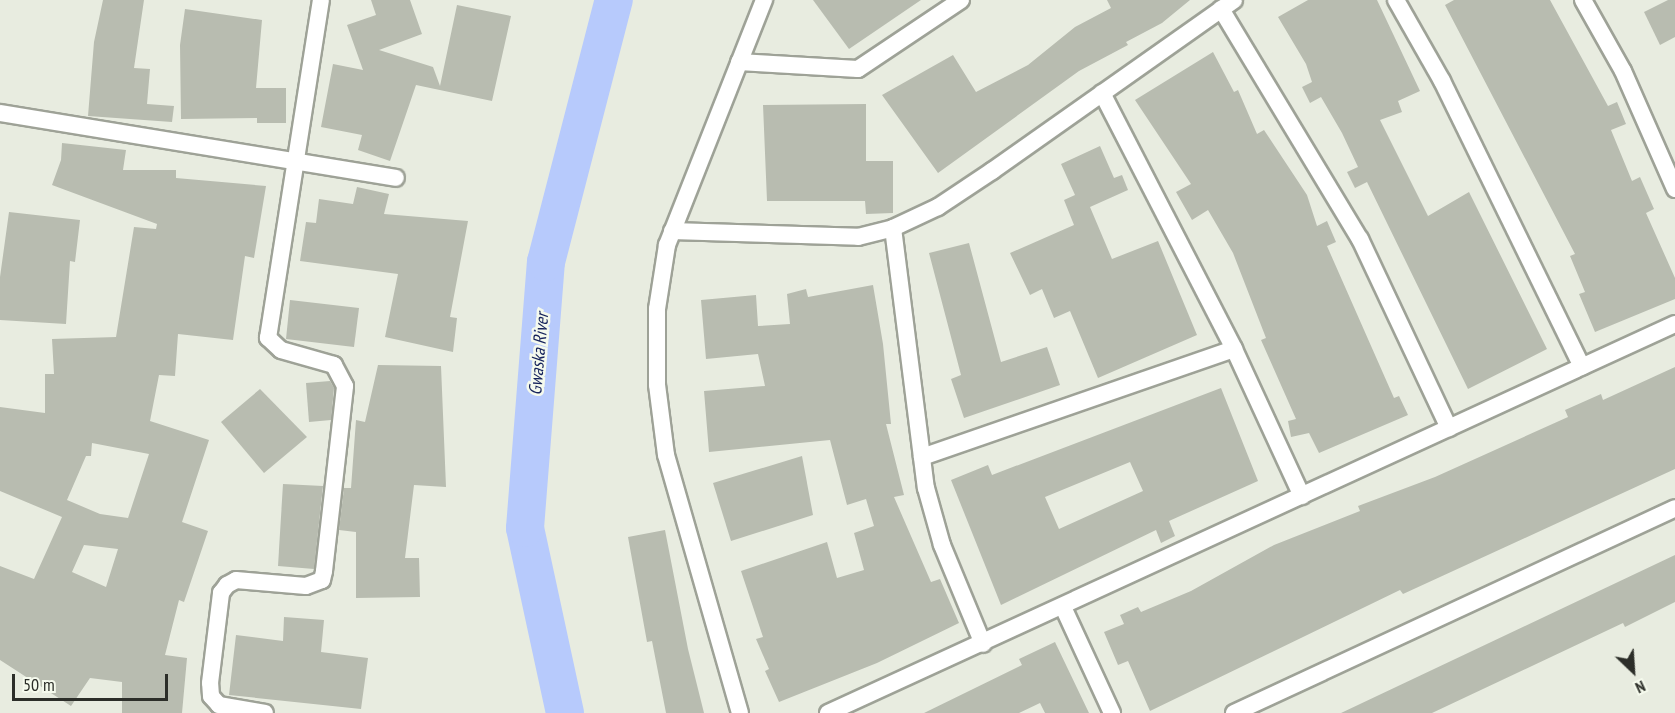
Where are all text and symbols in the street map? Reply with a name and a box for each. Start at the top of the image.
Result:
water label: Gwaska River [525,312,553,396]
north arrow [1603,641,1663,701]
scale bar [15,662,171,700]
text: 50 m [23,673,55,696]
text: N [1632,676,1649,698]

